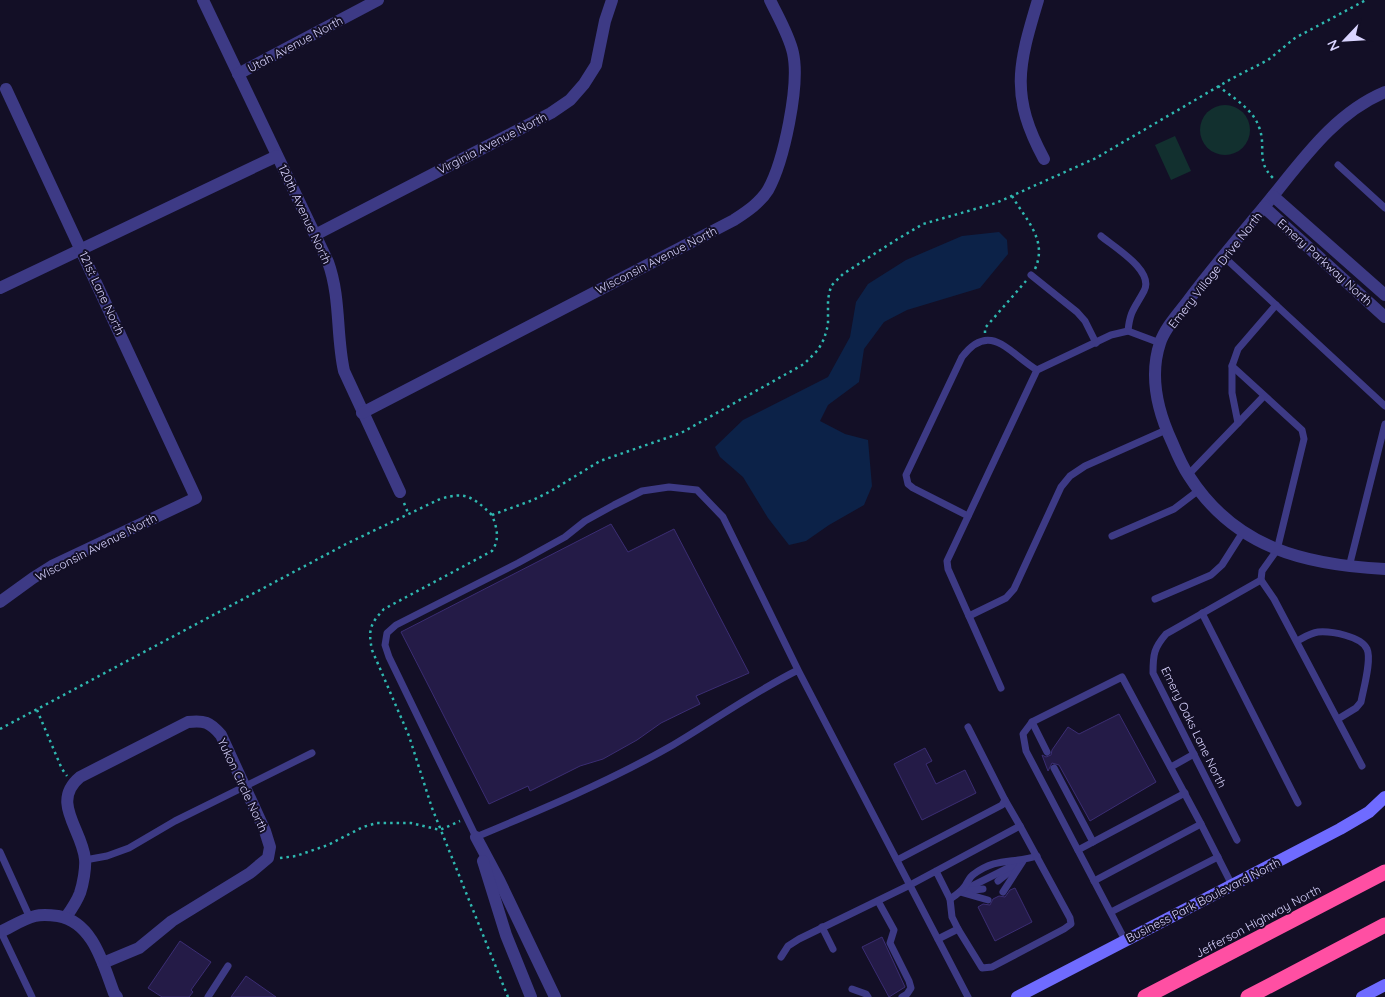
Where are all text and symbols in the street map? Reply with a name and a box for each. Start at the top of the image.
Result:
street label: Utah Avenue North [245,13,345,75]
north arrow [1320,15,1370,65]
text: N [1323,37,1344,54]
street label: Virginia Avenue North [435,109,549,177]
street label: 120th Avenue North [275,162,335,266]
street label: Emery Village Drive North [1165,209,1265,331]
street label: Emery Parkway North [1274,215,1376,309]
street label: Wisconsin Avenue North [593,223,719,297]
street label: 121st Lane North [76,249,128,337]
street label: Wisconsin Avenue North [33,510,159,584]
street label: Emery Oaks Lane North [1158,664,1230,790]
street label: Yukon Circle North [215,736,271,834]
street label: Business Park Boulevard North [1123,855,1283,945]
street label: Jefferson Highway North [1193,881,1323,961]

